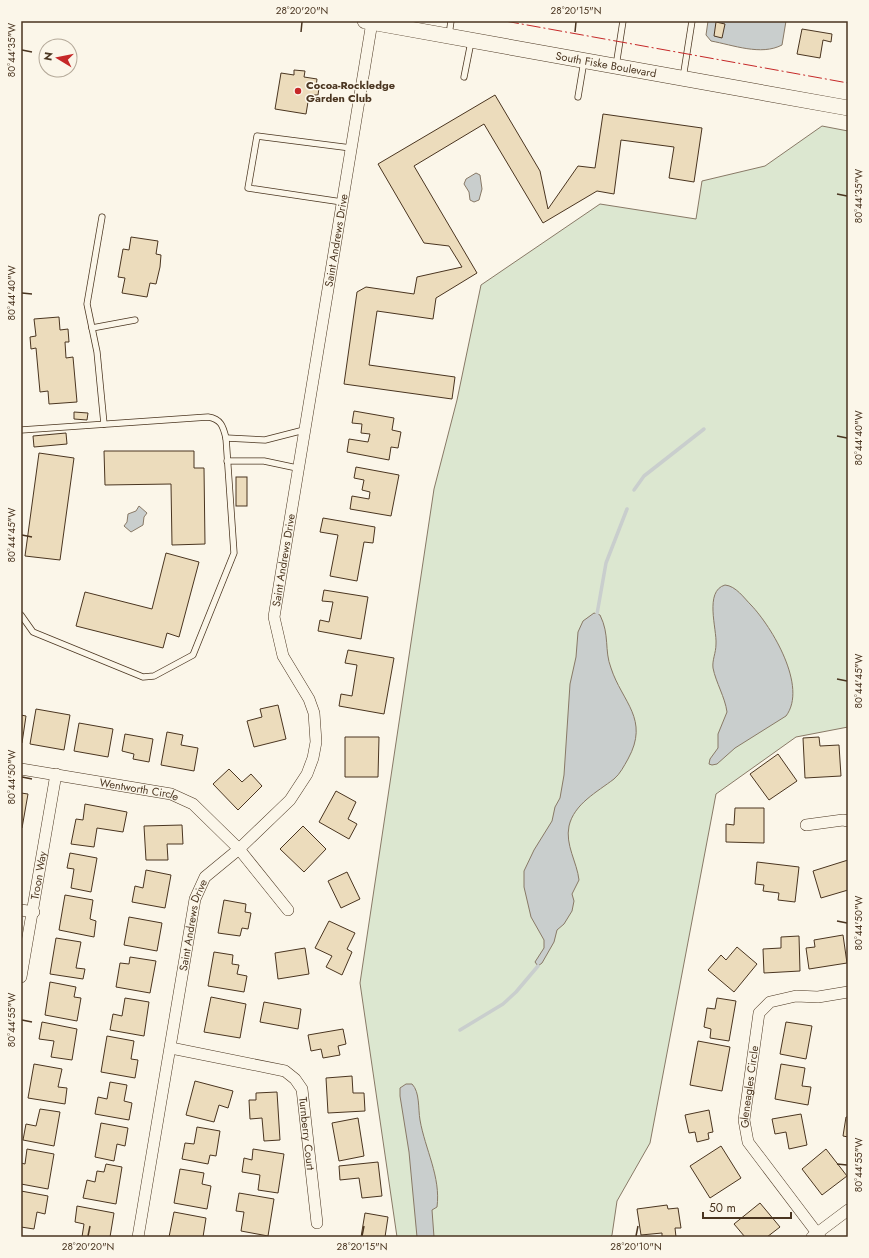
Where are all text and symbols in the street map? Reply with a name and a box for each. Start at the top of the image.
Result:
text: 28°20'20"N [276,3,328,18]
text: 28°20'15"N [550,3,602,18]
text: 80°44'35"W [4,23,19,77]
north arrow [38,38,78,78]
street label: South Fiske Boulevard [554,47,658,81]
text: N [40,51,57,62]
place label: Cocoa-Rockledge Garden Club [306,77,395,106]
marker: Cocoa-Rockledge Garden Club [293,86,303,96]
text: 80°44'35"W [851,169,866,223]
street label: Saint Andrews Drive [320,192,352,288]
text: 80°44'40"W [4,265,19,321]
text: 80°44'40"W [851,410,866,466]
text: 80°44'45"W [4,508,19,562]
street label: Saint Andrews Drive [268,512,299,608]
text: 80°44'45"W [851,654,866,708]
text: 80°44'50"W [4,749,19,804]
street label: Wentworth Circle [98,774,182,805]
street label: Troon Way [26,850,51,901]
street label: Saint Andrews Drive [175,876,211,972]
text: 80°44'50"W [851,895,866,950]
text: 80°44'55"W [4,993,19,1047]
street label: Gleneagles Circle [736,1044,762,1129]
street label: Turnberry Court [295,1096,319,1171]
text: 80°44'55"W [851,1138,866,1192]
scale bar [703,1194,791,1220]
text: 50 m [709,1199,736,1217]
text: 28°20'20"N [62,1239,114,1254]
text: 28°20'15"N [336,1239,388,1254]
text: 28°20'10"N [610,1239,662,1254]

